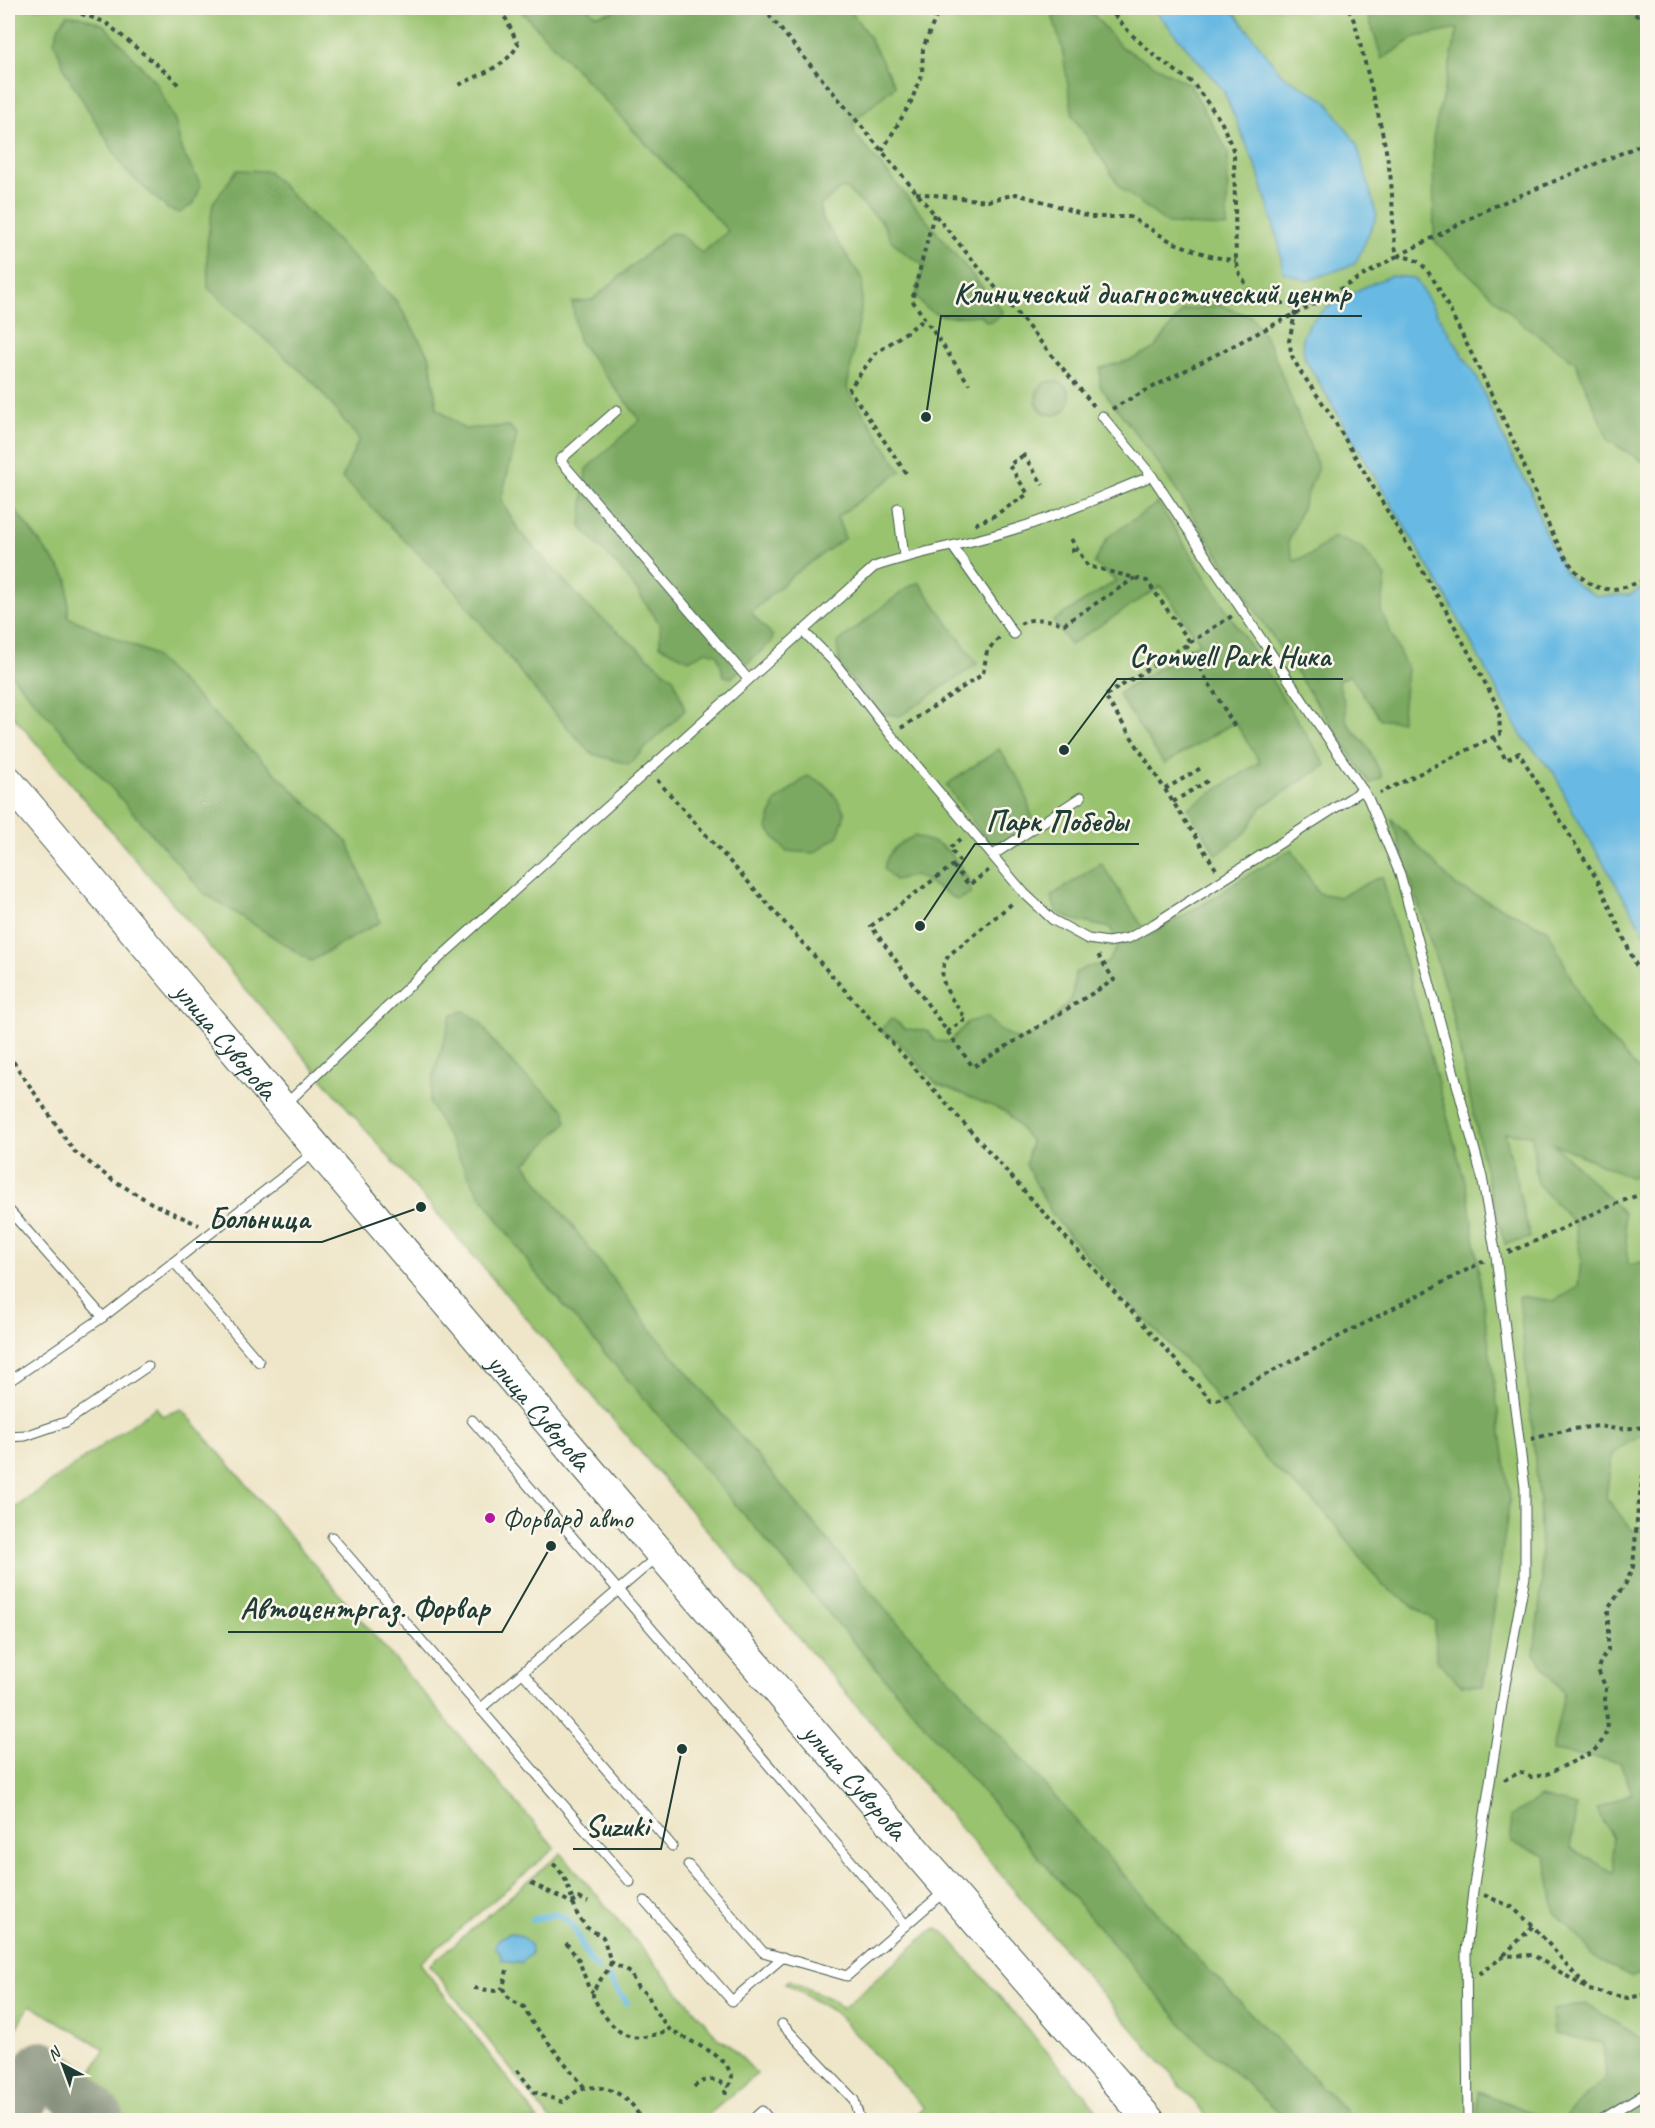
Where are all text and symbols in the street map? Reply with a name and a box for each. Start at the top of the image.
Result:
callout: Клинический диагностический центр [941,268,1362,316]
text: Клинический диагностический центр [953,274,1353,312]
callout: Cronwell Park Ника [1117,631,1343,679]
text: Cronwell Park Ника [1129,637,1332,675]
callout: Парк Победы [975,796,1139,844]
text: Парк Победы [986,802,1130,840]
street label: улица Суворова [165,973,286,1108]
callout: Больница [196,1194,322,1242]
text: Больница [208,1199,313,1237]
street label: улица Суворова [479,1345,600,1479]
place label: Форвард авто [502,1501,635,1536]
marker: Форвард авто [483,1511,497,1525]
callout: Автоцентргаз. Форвар [228,1584,502,1632]
text: Автоцентргаз. Форвар [240,1589,492,1628]
street label: улица Суворова [794,1714,916,1848]
callout: Suzuki [573,1801,661,1849]
text: Suzuki [585,1807,653,1845]
north arrow [33,2035,93,2095]
text: N [44,2042,66,2065]

